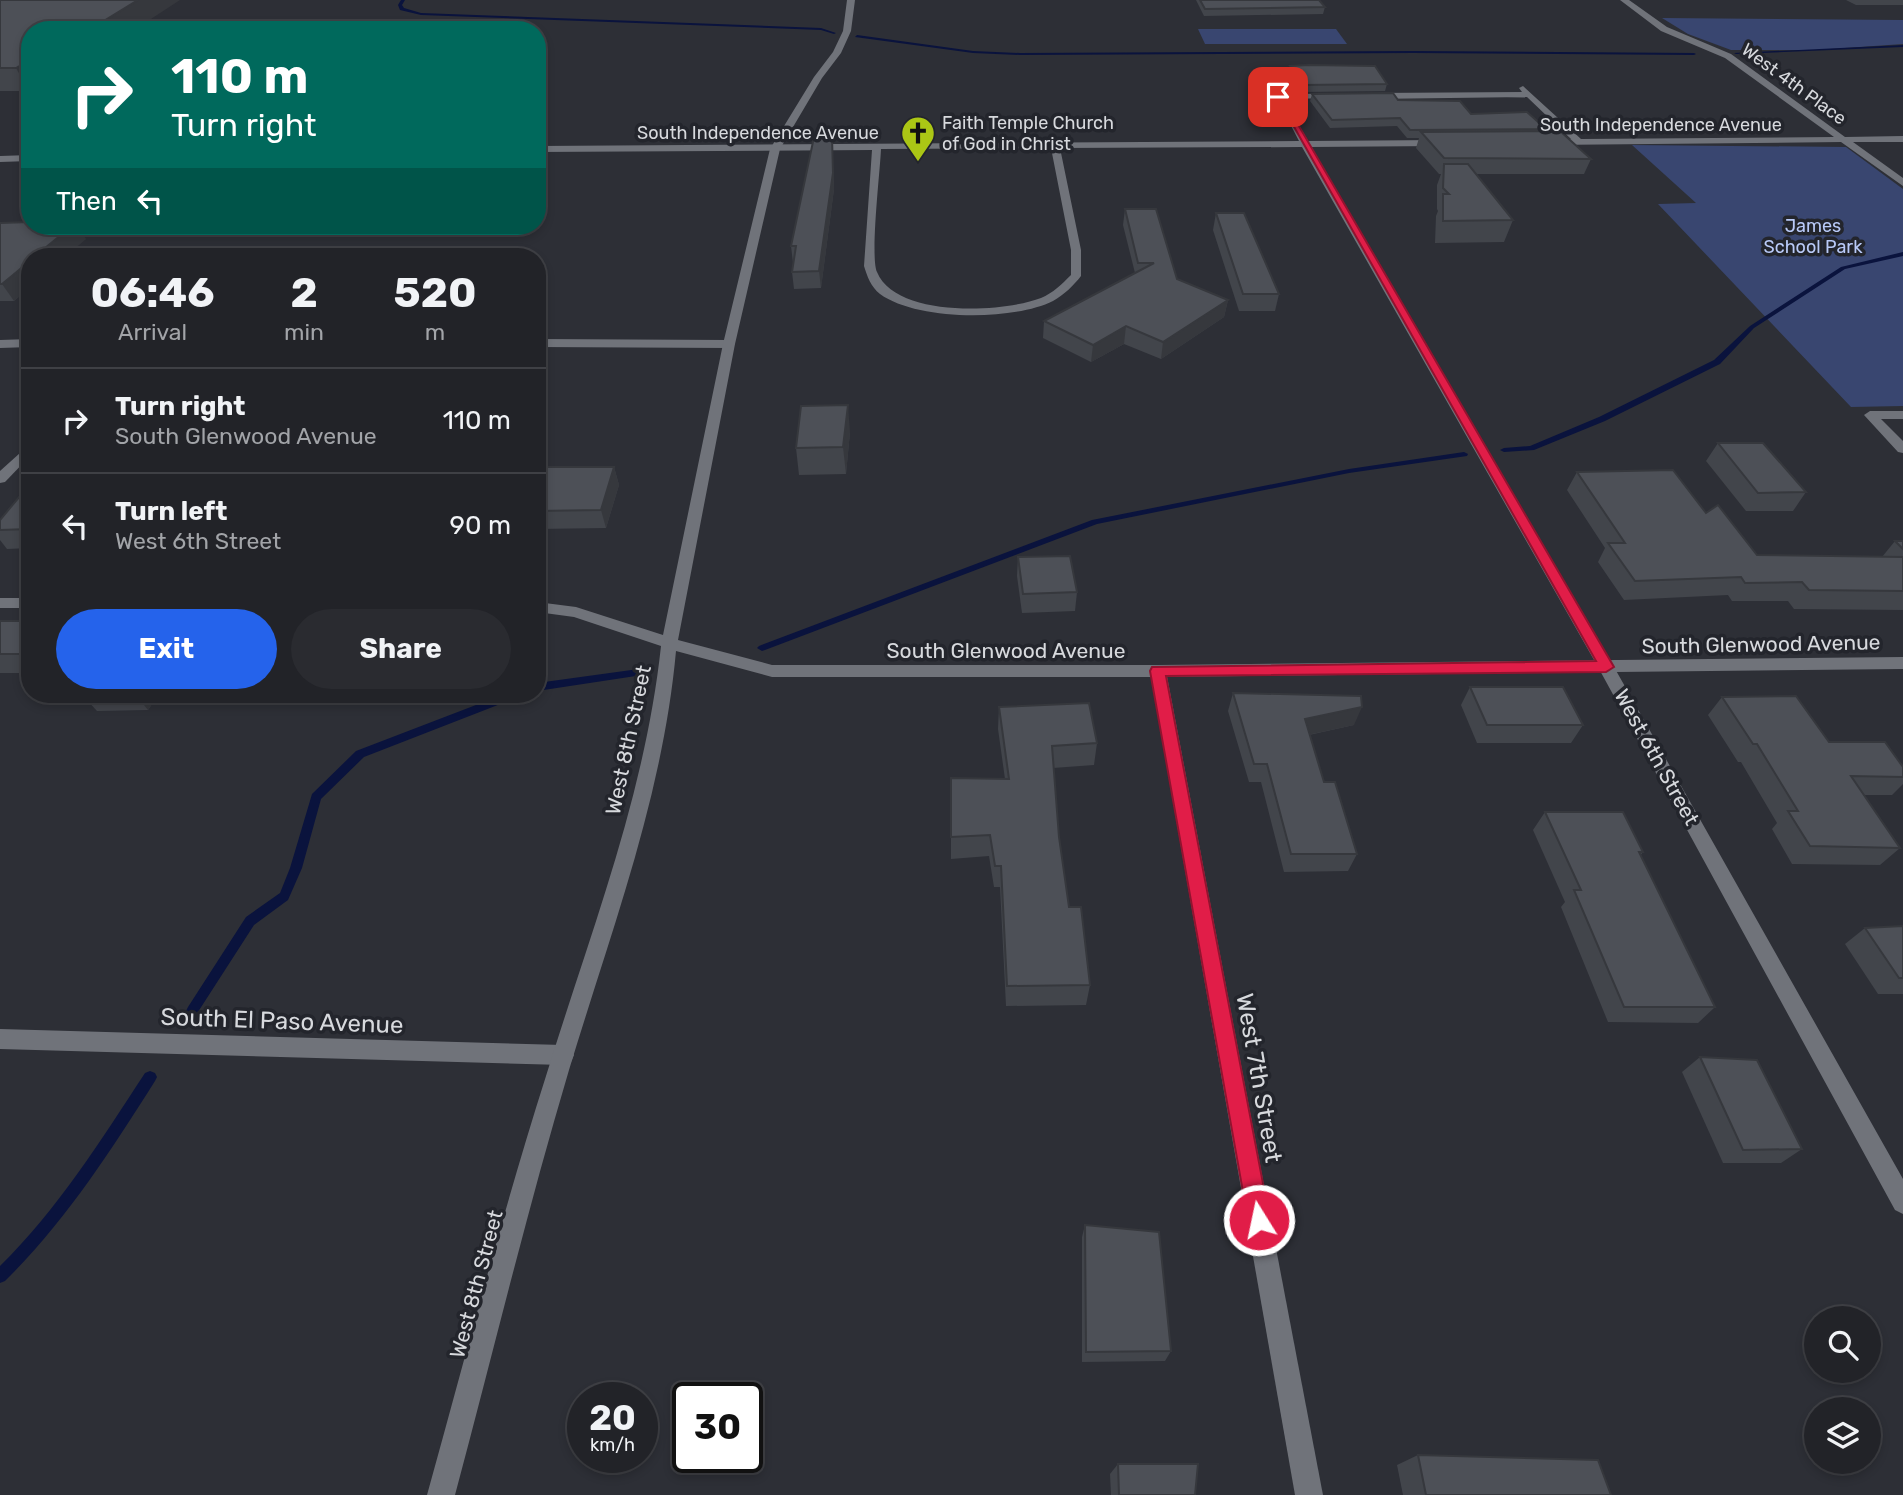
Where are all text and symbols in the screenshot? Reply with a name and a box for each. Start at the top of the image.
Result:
street label: West 4th Place [1737,39,1851,129]
text: 110 m [171,47,308,105]
icon: right [56,49,147,140]
pin [1248,67,1308,127]
icon: arrive [1259,78,1297,116]
text: Turn right [171,106,316,144]
place label: Faith Temple Church of God in Christ [942,112,1114,155]
church icon: Faith Temple Church of God in Christ [899,114,937,163]
street label: South Independence Avenue [1540,114,1782,136]
street label: South Independence Avenue [637,122,879,144]
icon: left [131,182,169,220]
text: Then [56,186,117,217]
park label: James School Park [1764,215,1863,258]
text: 06:46 [90,268,215,318]
text: 2 [290,268,318,318]
text: 520 [394,268,477,318]
text: Arrival [118,318,187,346]
text: min [284,318,324,346]
text: m [425,318,445,346]
text: Turn right [115,391,245,422]
icon: right [56,402,94,440]
text: 110 m [443,405,511,436]
text: South Glenwood Avenue [115,422,377,450]
text: Turn left [115,496,227,527]
icon: left [56,507,94,545]
text: 90 m [450,510,511,541]
text: West 6th Street [115,527,281,555]
button: Exit [56,609,277,689]
button: Share [291,609,511,689]
street label: South Glenwood Avenue [1641,629,1881,659]
street label: South Glenwood Avenue [887,638,1125,663]
street label: West 8th Street [600,663,656,817]
street label: West 6th Street [1609,685,1705,829]
street label: West 7th Street [1230,991,1288,1165]
street label: South El Paso Avenue [160,1003,404,1039]
position arrow [1222,1183,1296,1257]
street label: West 8th Street [444,1207,508,1361]
map controls [1804,1306,1881,1474]
button: search [1804,1306,1881,1383]
speed limit sign: 30 [672,1382,763,1473]
text: 20 [589,1397,636,1439]
button: layers [1804,1397,1881,1474]
text: km/h [590,1434,635,1456]

